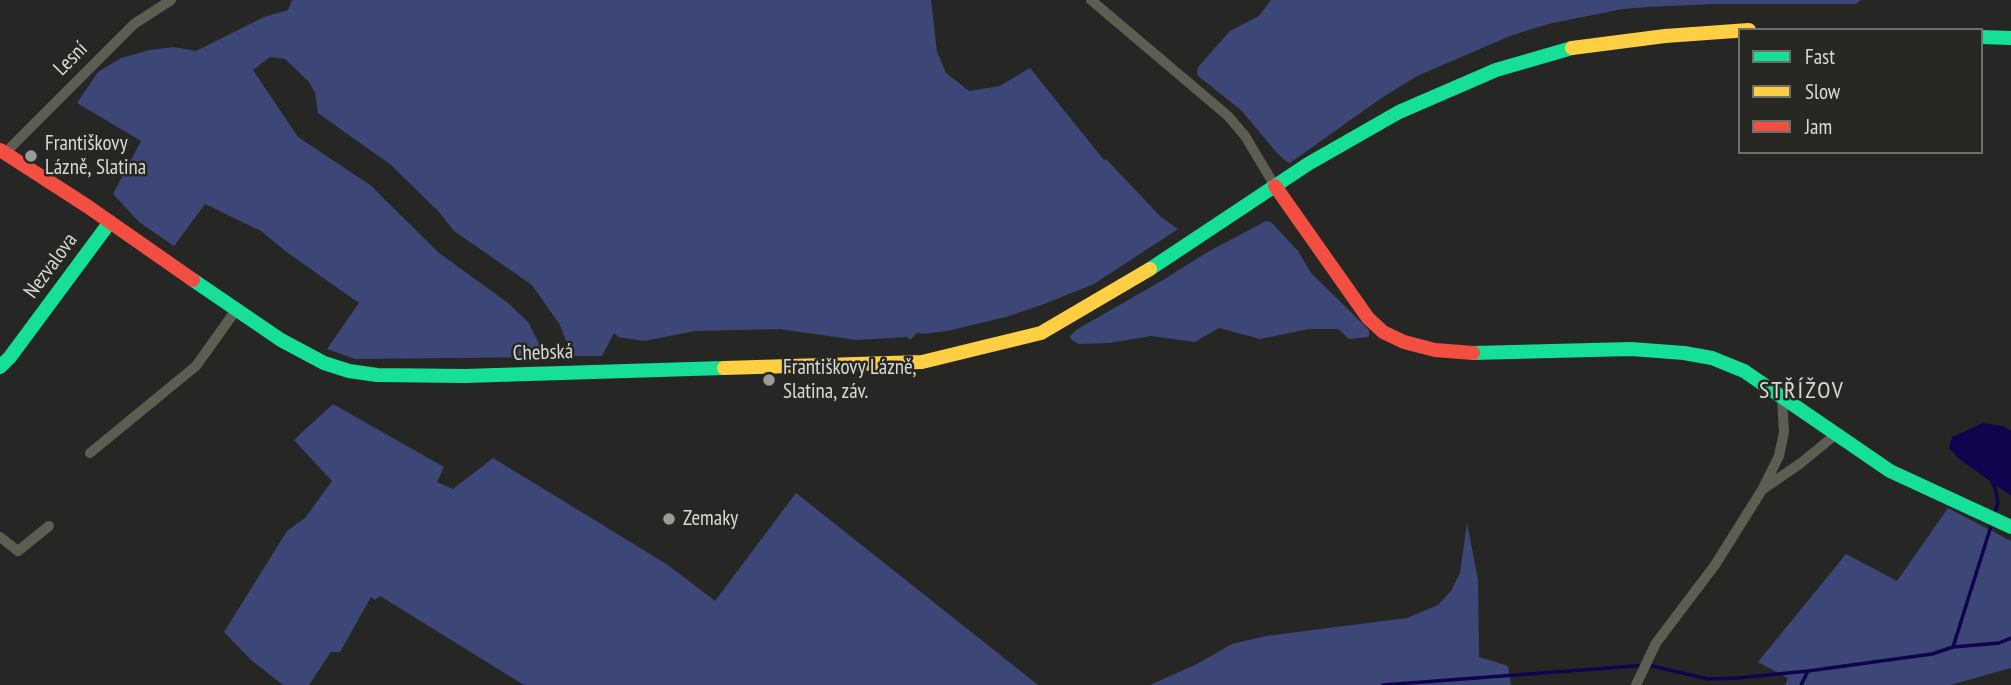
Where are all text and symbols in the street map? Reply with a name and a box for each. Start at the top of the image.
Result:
legend [1738,28,1983,154]
street label: Lesní [49,37,93,81]
text: Fast [1805,43,1835,70]
text: Slow [1805,78,1840,105]
text: Jam [1805,113,1832,140]
place label: Františkovy Lázně, Slatina [45,131,146,181]
marker: Františkovy Lázně, Slatina [23,148,39,164]
street label: Nezvalova [19,229,83,303]
street label: Chebská [512,339,574,367]
place label: Františkovy Lázně, Slatina, záv. [783,355,916,405]
marker: Františkovy Lázně, Slatina, záv. [761,372,777,388]
district label: STŘÍŽOV [1760,377,1844,405]
place label: Zemaky [683,506,738,532]
marker: Zemaky [661,511,677,527]

